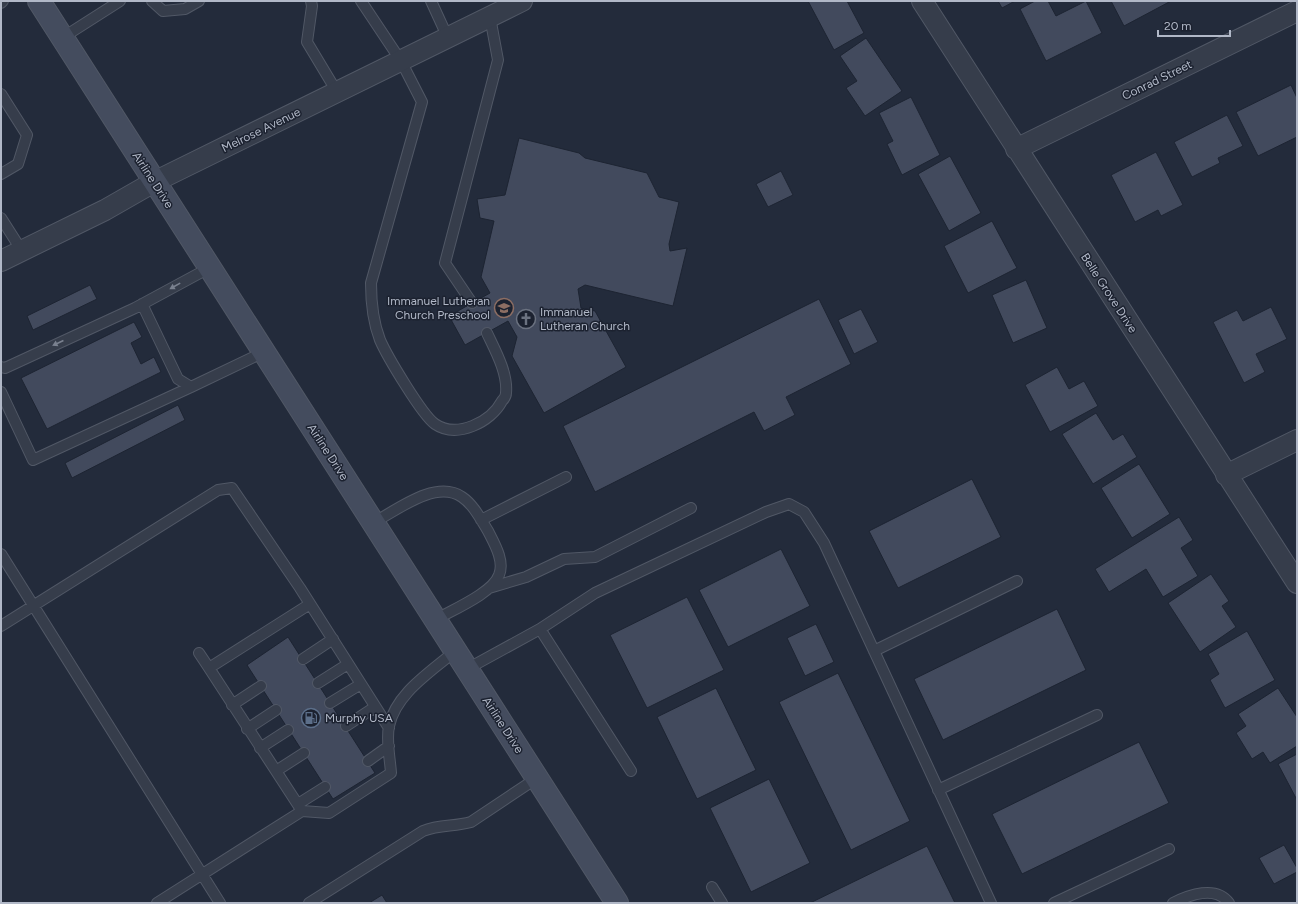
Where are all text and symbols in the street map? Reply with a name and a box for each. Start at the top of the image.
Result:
scale bar [1158,12,1230,38]
text: 20 m [1164,19,1192,33]
street label: Conrad Street [1120,57,1195,103]
street label: Melrose Avenue [219,105,303,155]
street label: Airline Drive [130,149,177,211]
street label: Belle Grove Drive [1078,251,1140,336]
one-way arrow [169,283,181,290]
place label: Immanuel Lutheran Church Preschool [387,294,490,322]
school or university icon: Immanuel Lutheran Church Preschool [493,297,515,319]
place label: Immanuel Lutheran Church [540,305,630,333]
church icon: Immanuel Lutheran Church [515,308,537,330]
one-way arrow [53,340,64,346]
street label: Airline Drive [305,421,352,483]
street label: Airline Drive [480,694,527,756]
fuel station icon: Murphy USA [300,707,322,729]
place label: Murphy USA [325,711,393,725]

